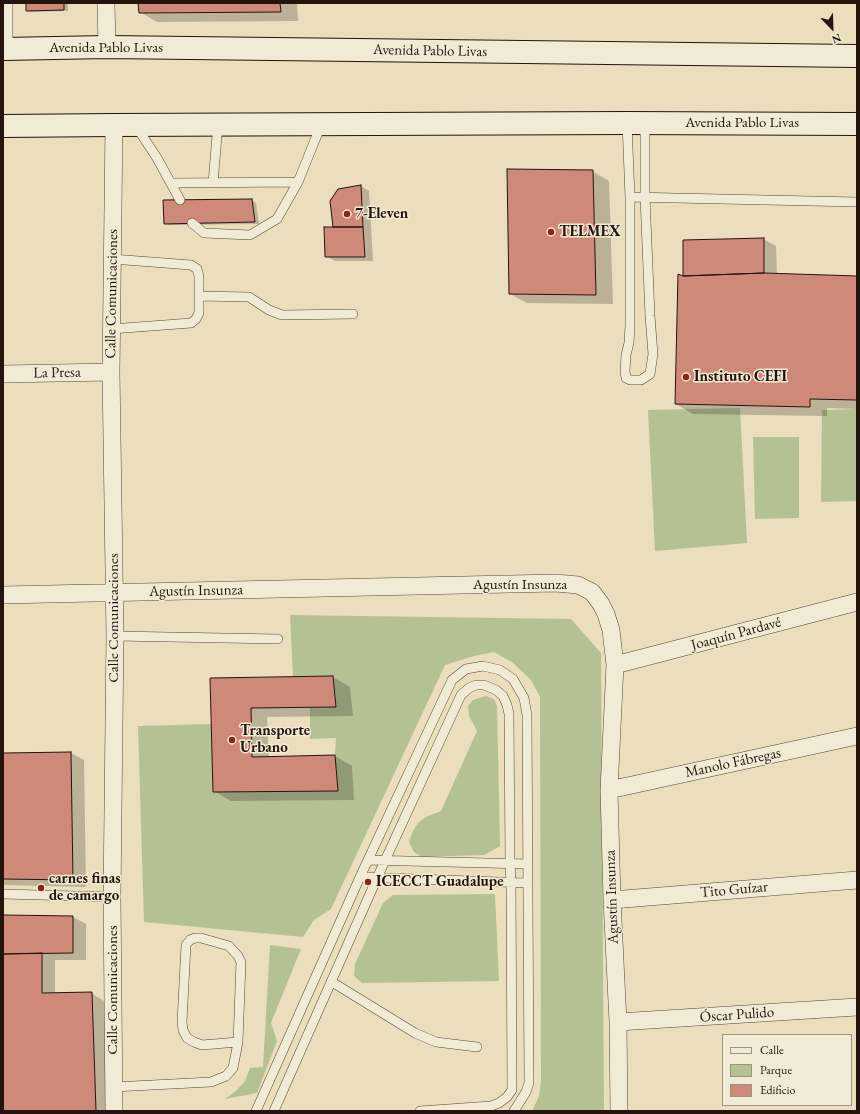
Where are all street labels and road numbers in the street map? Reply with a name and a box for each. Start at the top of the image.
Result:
street label: Avenida Pablo Livas [49,39,163,57]
street label: Avenida Pablo Livas [373,41,487,61]
street label: Avenida Pablo Livas [685,114,799,132]
street label: Calle Comunicaciones [102,229,122,359]
street label: La Presa [33,364,81,382]
street label: Calle Comunicaciones [105,553,123,683]
street label: Agustín Insunza [473,576,567,594]
street label: Agustín Insunza [149,581,243,601]
street label: Joaquín Pardavé [689,613,783,655]
street label: Manolo Fábregas [683,744,783,782]
street label: Agustín Insunza [601,850,623,944]
street label: Tito Guízar [699,878,769,902]
street label: Calle Comunicaciones [104,925,122,1055]
street label: Óscar Pulido [699,1003,775,1027]

